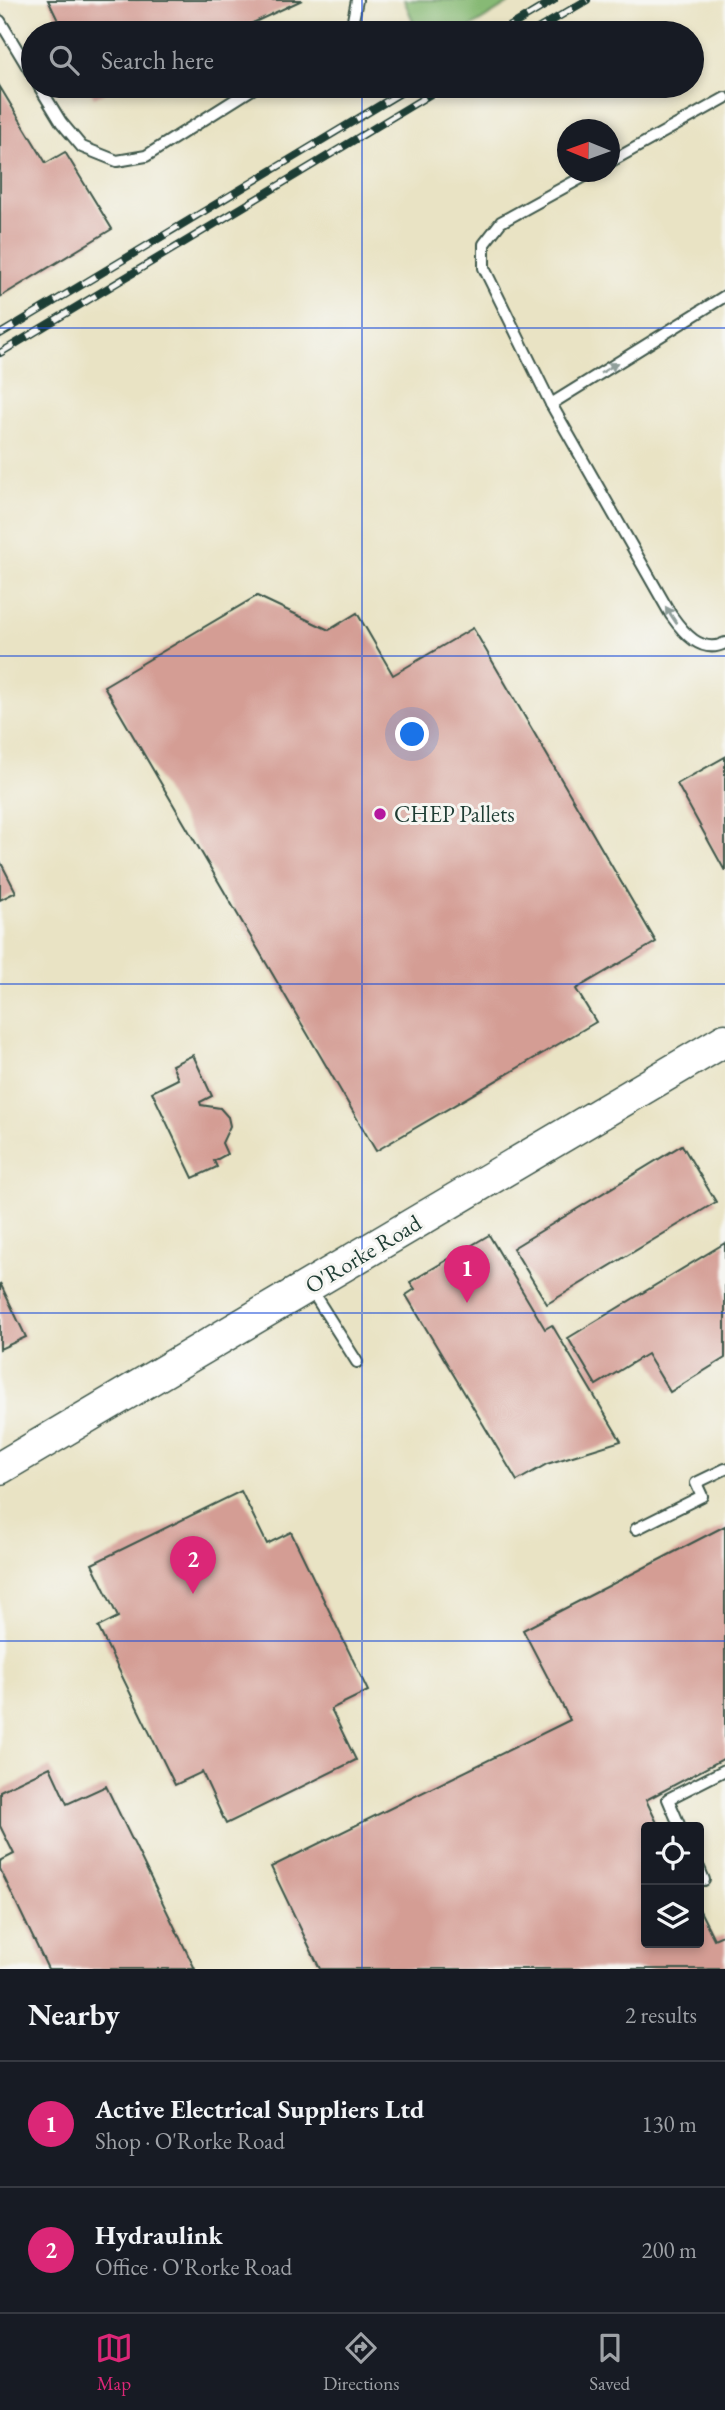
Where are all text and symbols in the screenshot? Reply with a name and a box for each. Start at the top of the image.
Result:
search box [21,21,704,98]
icon: search [45,41,83,79]
text: Search here [101,43,214,77]
north arrow [557,119,620,182]
one-way arrow [599,362,618,375]
one-way arrow [665,605,678,624]
your location [395,717,429,751]
place label: CHEP Pallets [394,799,515,829]
marker: CHEP Pallets [372,806,388,822]
street label: O'Rorke Road [300,1207,427,1300]
pin: 1 [444,1245,490,1303]
pin: 2 [170,1536,216,1594]
map controls [641,1822,704,1948]
button: locate [641,1822,704,1885]
button: layers [641,1885,704,1948]
text: Nearby [28,1995,120,2034]
text: 2 results [625,2000,697,2030]
text: Active Electrical Suppliers Ltd [95,2092,424,2126]
text: 1 [45,2109,57,2139]
text: 130 m [641,2109,697,2139]
text: Shop · O'Rorke Road [95,2126,285,2156]
text: Hydraulink [95,2218,223,2252]
text: 2 [45,2235,57,2265]
text: 200 m [641,2235,697,2265]
text: Office · O'Rorke Road [95,2252,292,2282]
tab: Map [95,2329,133,2396]
tab: Directions [323,2329,399,2396]
tab: Saved [589,2329,630,2396]

